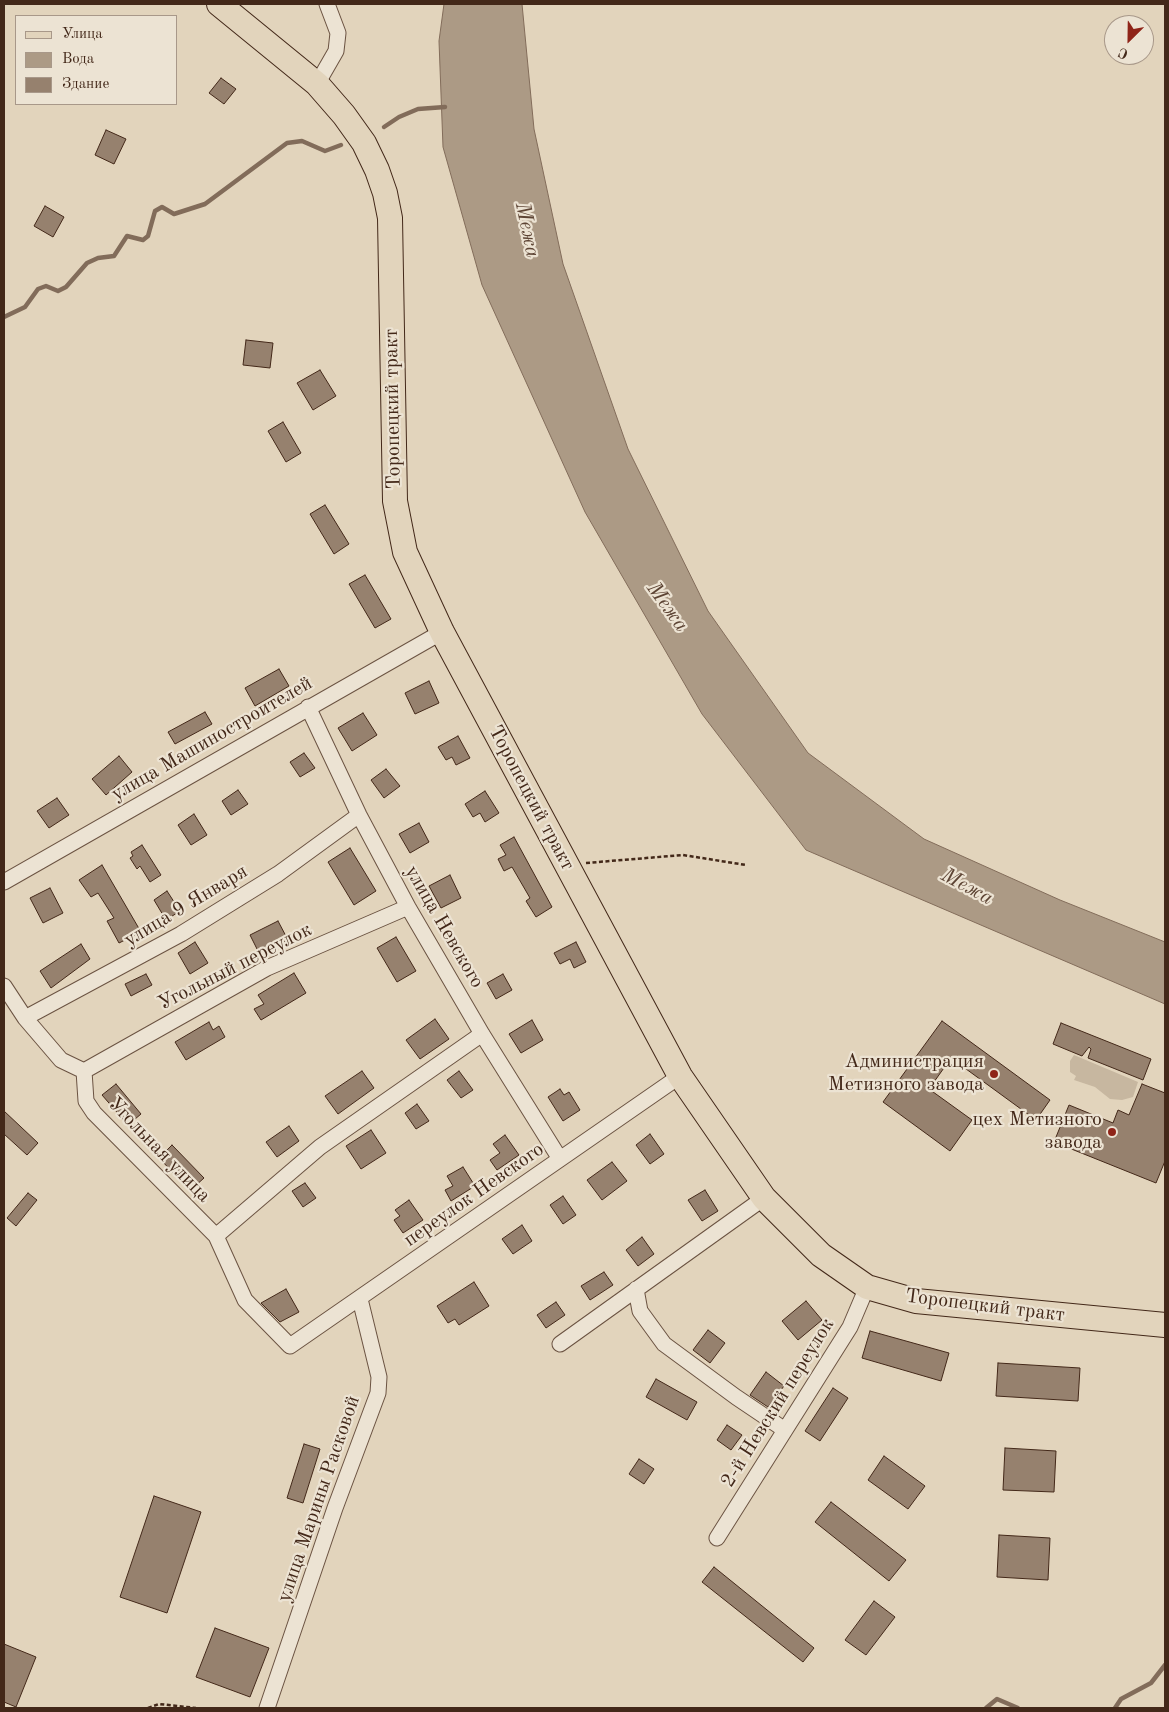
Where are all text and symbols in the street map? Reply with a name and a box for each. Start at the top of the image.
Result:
legend [15,15,178,105]
north arrow [1104,15,1154,65]
text: Улица [62,27,103,42]
text: С [1117,45,1131,61]
text: Вода [62,52,94,67]
text: Здание [62,77,109,92]
water label: Межа [509,200,545,260]
street label: Торопецкий тракт [380,329,406,489]
water label: Межа [640,577,694,637]
street label: улица Машиностроителей [107,672,317,806]
street label: Торопецкий тракт [483,721,579,875]
street label: улица 9 Января [120,860,252,952]
street label: улица Невского [399,861,489,993]
water label: Межа [936,863,998,911]
street label: Угольный переулок [154,918,316,1016]
place label: Администрация Метизного завода [828,1050,984,1097]
marker: Администрация Метизного завода [988,1068,1000,1080]
street label: Угольная улица [103,1092,215,1208]
place label: цех Метизного завода [973,1108,1102,1155]
marker: цех Метизного завода [1106,1126,1118,1138]
street label: переулок Невского [399,1138,549,1252]
street label: Торопецкий тракт [904,1284,1066,1328]
street label: 2-й Невский переулок [716,1314,840,1492]
street label: улица Марины Расковой [272,1393,366,1605]

